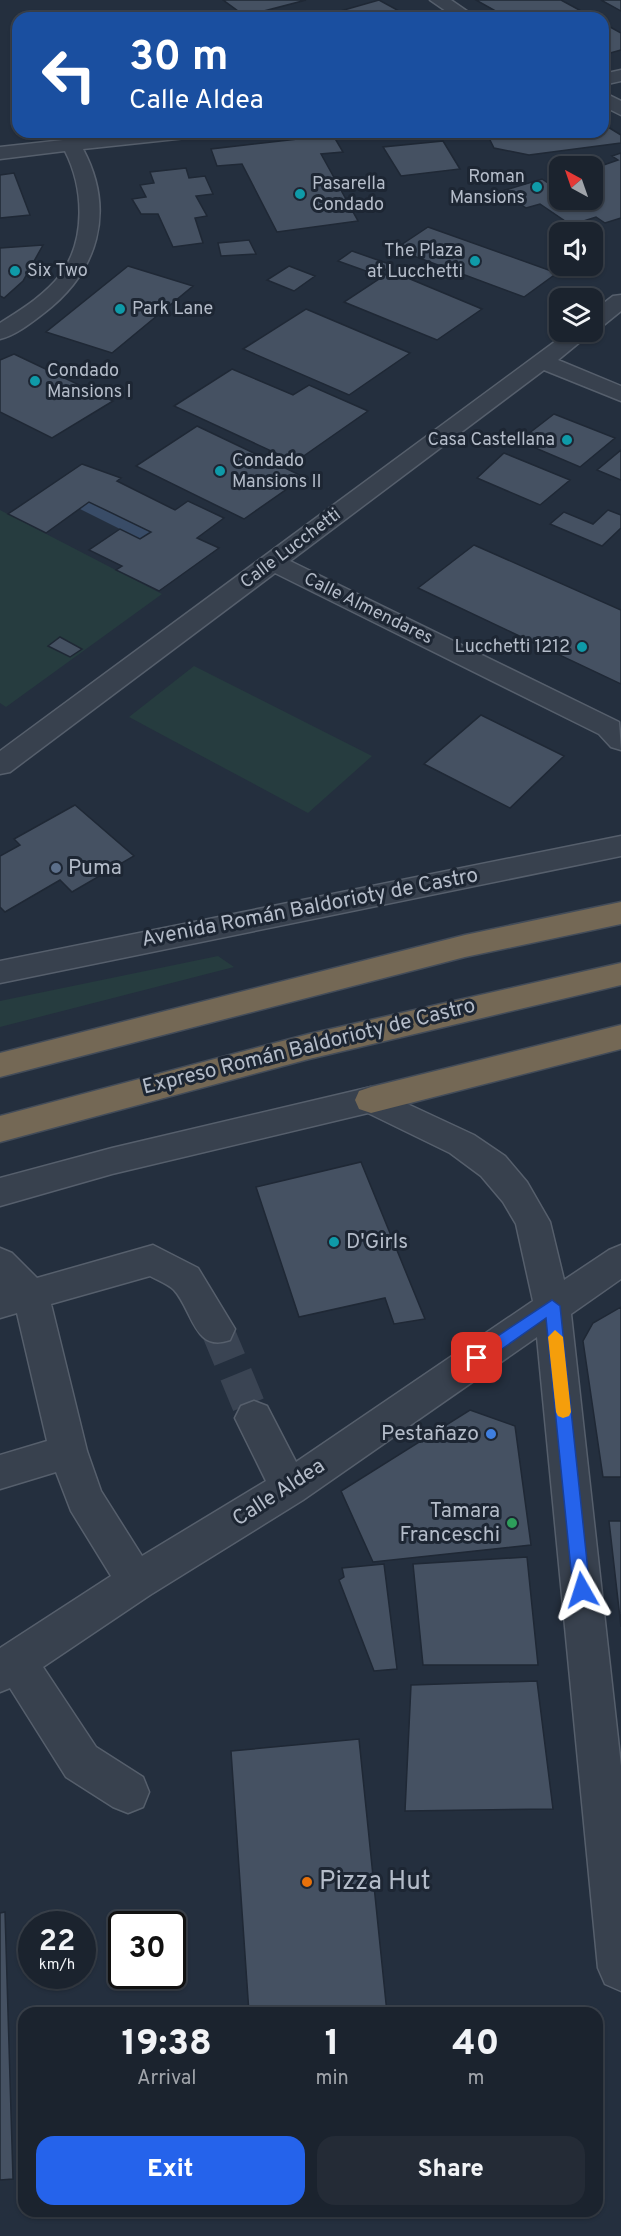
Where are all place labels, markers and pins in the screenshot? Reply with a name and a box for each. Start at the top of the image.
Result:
place label: Roman Mansions [450,166,525,210]
place label: Pasarella Condado [312,173,386,217]
marker: Roman Mansions [530,180,544,194]
marker: Pasarella Condado [293,187,307,201]
place label: The Plaza at Lucchetti [367,240,463,284]
marker: The Plaza at Lucchetti [468,254,482,268]
place label: Six Two [27,260,88,283]
marker: Six Two [8,264,22,278]
place label: Park Lane [132,298,213,321]
marker: Park Lane [113,302,127,316]
place label: Condado Mansions I [47,360,132,404]
marker: Condado Mansions I [28,374,42,388]
place label: Casa Castellana [427,429,555,452]
marker: Casa Castellana [560,433,574,447]
place label: Condado Mansions II [232,450,322,494]
marker: Condado Mansions II [213,464,227,478]
place label: Lucchetti 1212 [455,636,570,659]
marker: Lucchetti 1212 [575,640,589,654]
place label: Puma [68,855,122,882]
marker: Puma [49,861,63,875]
place label: D'Girls [346,1229,408,1256]
marker: D'Girls [327,1235,341,1249]
pin [451,1332,502,1383]
place label: Pestañazo [381,1421,479,1448]
marker: Pestañazo [484,1427,498,1441]
place label: Tamara Franceschi [400,1498,500,1549]
marker: Tamara Franceschi [505,1516,519,1530]
place label: Pizza Hut [319,1866,431,1899]
marker: Pizza Hut [300,1875,314,1889]

